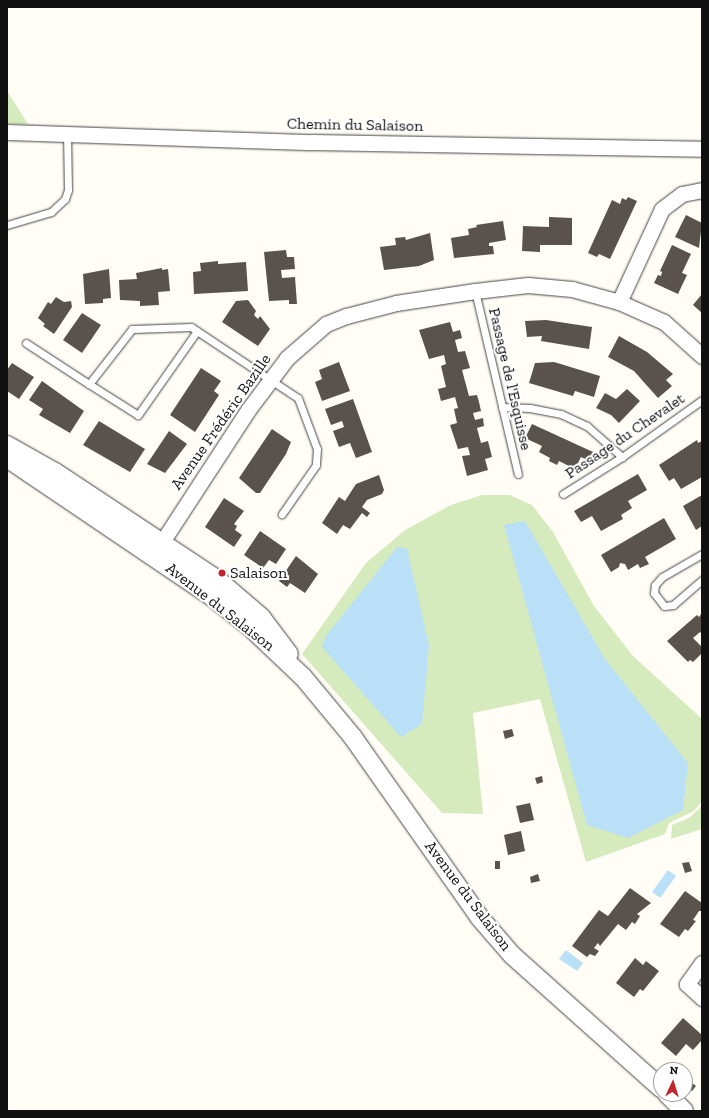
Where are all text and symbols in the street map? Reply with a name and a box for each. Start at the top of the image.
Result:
street label: Chemin du Salaison [287,114,423,136]
street label: Passage de l'Esquisse [484,306,536,452]
street label: Avenue Frédéric Bazille [167,350,275,494]
street label: Passage du Chevalet [562,389,688,483]
street label: Avenue du Salaison [162,559,278,655]
place label: Salaison [230,563,287,583]
marker: Salaison [217,568,227,578]
street label: Avenue du Salaison [420,837,516,955]
north arrow [653,1062,693,1102]
text: N [669,1064,678,1077]

